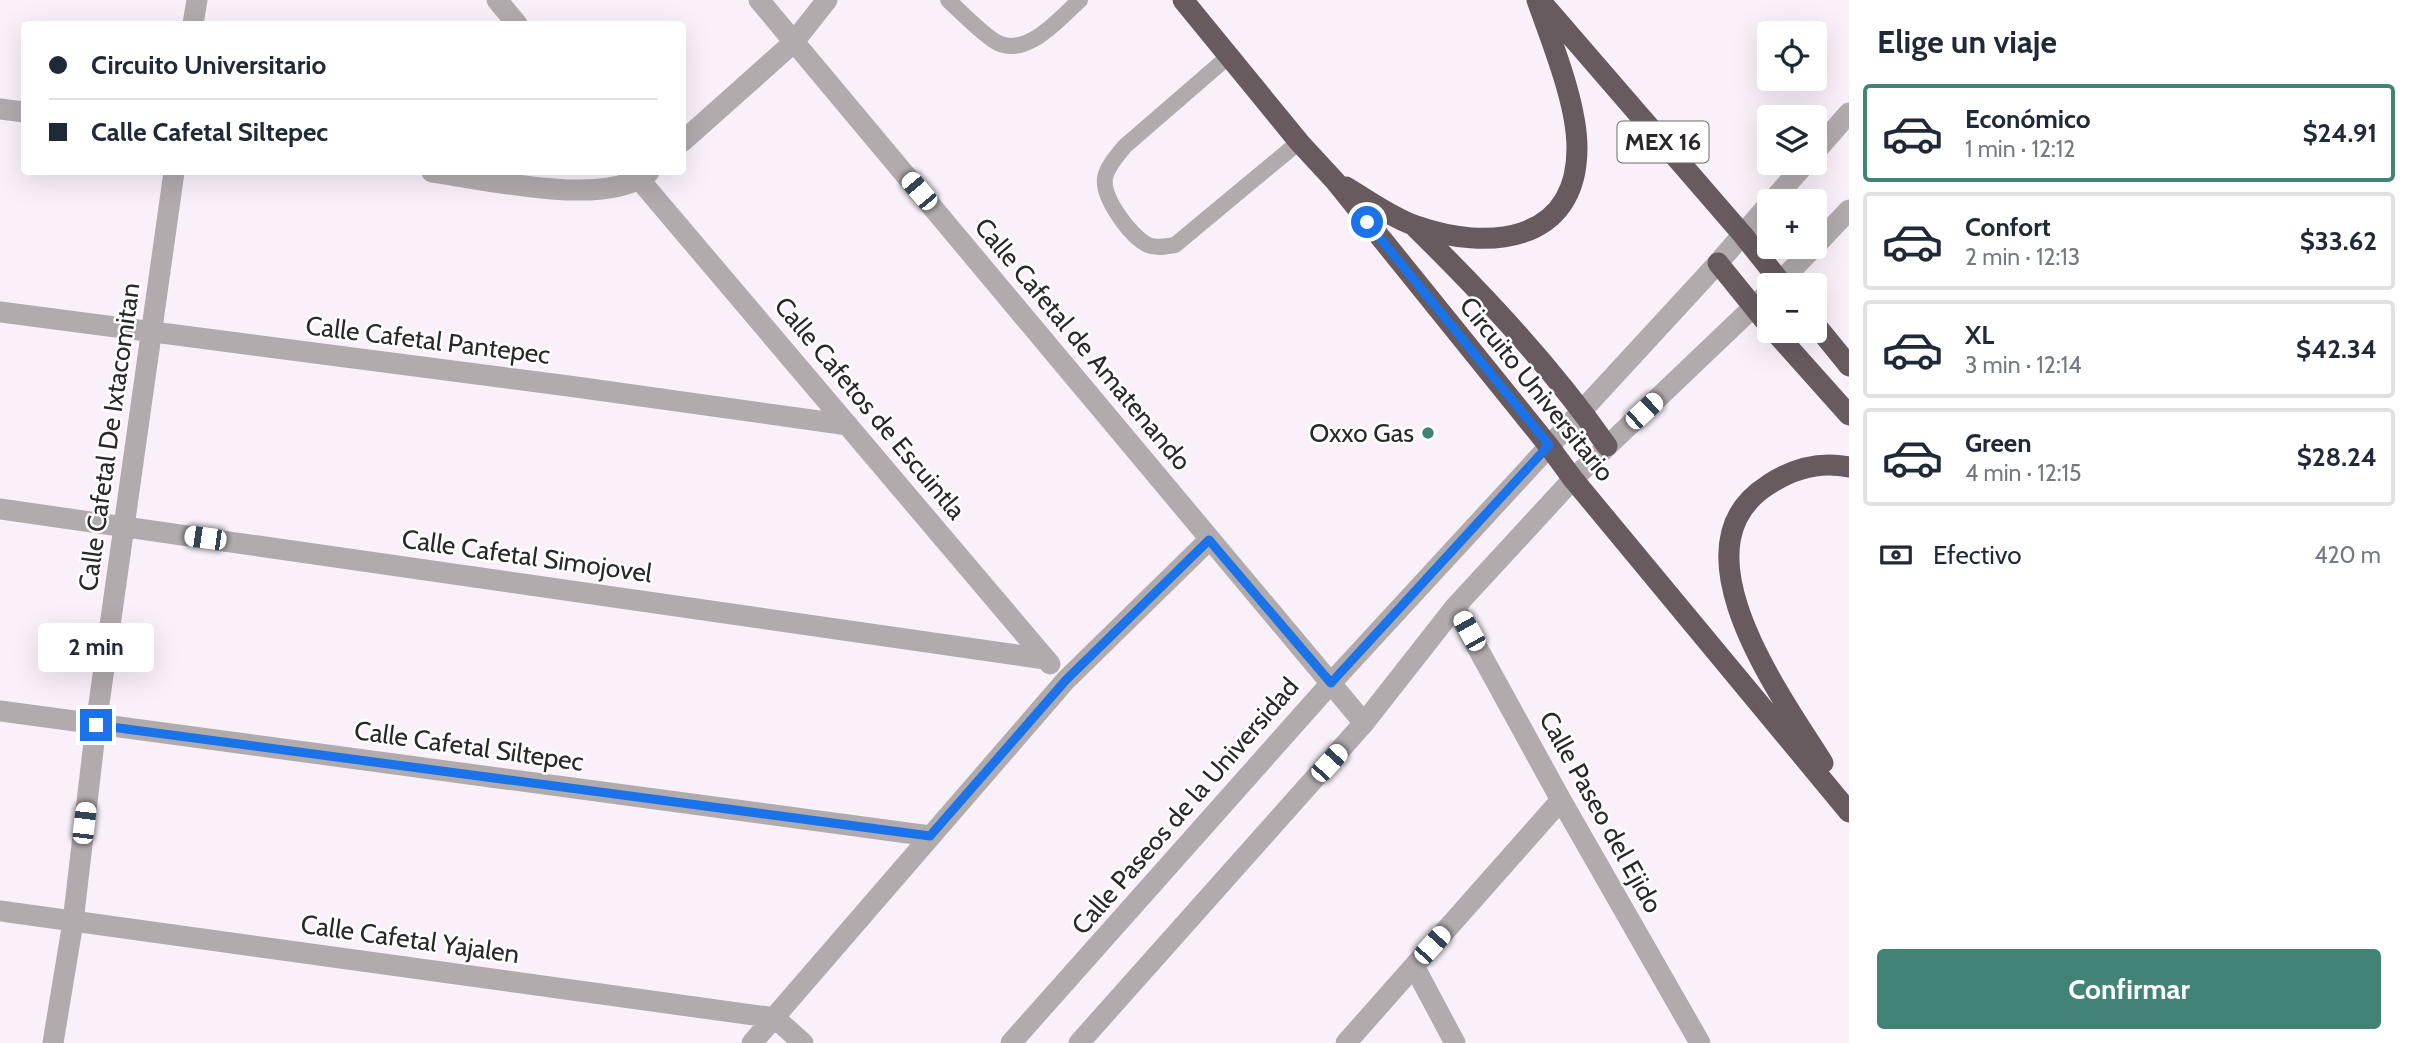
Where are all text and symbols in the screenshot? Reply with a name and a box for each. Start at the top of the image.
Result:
map controls [1757,21,1827,343]
button: locate [1757,21,1827,91]
text: Elige un viaje [1877,22,2057,61]
text: Circuito Universitario [91,49,326,81]
icon: car [1881,102,1944,165]
text: Económico [1965,103,2091,135]
button: layers [1757,105,1827,175]
text: Calle Cafetal Siltepec [91,116,328,148]
text: $24.91 [2302,117,2377,149]
road number: MEX 16 [1618,122,1708,162]
text: 1 min · 12:12 [1965,135,2075,163]
car [898,168,941,214]
button: + [1757,189,1827,259]
route start [1351,206,1383,238]
icon: car [1881,210,1944,273]
street label: Calle Cafetal de Amatenando [968,211,1198,477]
text: Confort [1965,211,2051,243]
text: $33.62 [2300,225,2377,257]
text: 2 min · 12:13 [1965,243,2080,271]
button: − [1757,273,1827,343]
street label: Calle Cafetal De Ixtacomitan [72,281,146,593]
street label: Calle Cafetos de Escuintla [768,290,973,526]
street label: Circuito Universitario [1453,290,1621,488]
street label: Calle Cafetal Pantepec [304,309,552,371]
icon: car [1881,318,1944,381]
text: XL [1965,319,1994,351]
text: $42.34 [2296,333,2377,365]
text: 3 min · 12:14 [1965,351,2081,379]
car [1622,389,1667,433]
place label: Oxxo Gas [1309,417,1414,449]
marker: Oxxo Gas [1420,425,1436,441]
icon: car [1881,426,1944,489]
text: Green [1965,427,2032,459]
text: $28.24 [2297,441,2377,473]
text: 4 min · 12:15 [1965,459,2081,487]
street label: Calle Cafetal Simojovel [400,523,654,589]
car [183,525,228,551]
icon: cash [1877,536,1915,574]
text: Efectivo [1933,539,2022,571]
text: 420 m [2314,541,2381,569]
car [1450,608,1489,654]
callout: 2 min [38,624,154,672]
text: 2 min [68,633,124,661]
street label: Calle Paseos de la Universidad [1065,671,1305,941]
street label: Calle Paseo del Ejido [1532,706,1670,918]
route end [80,709,112,741]
street label: Calle Cafetal Siltepec [352,714,586,778]
car [1308,740,1351,786]
car [72,801,97,845]
street label: Calle Cafetal Yajalen [299,908,521,970]
car [1411,922,1454,968]
button: Confirmar [1877,949,2381,1029]

